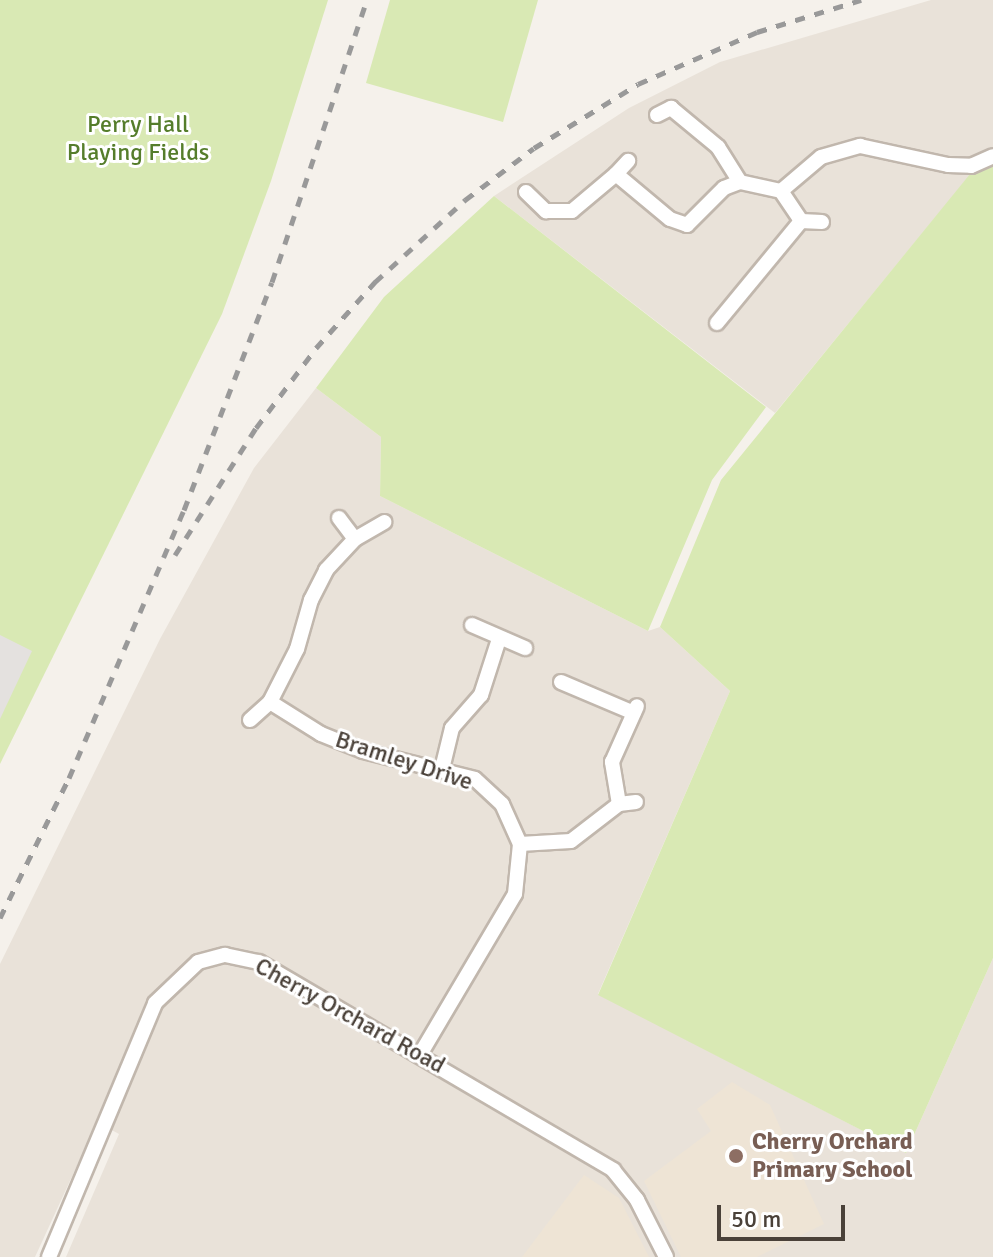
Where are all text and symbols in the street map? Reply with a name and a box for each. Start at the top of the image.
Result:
park label: Perry Hall Playing Fields [67,111,209,167]
street label: Bramley Drive [332,725,476,797]
street label: Cherry Orchard Road [250,952,450,1080]
place label: Cherry Orchard Primary School [752,1128,913,1184]
marker: Cherry Orchard Primary School [727,1147,745,1165]
scale bar [721,1189,849,1239]
text: 50 m [731,1204,781,1234]

